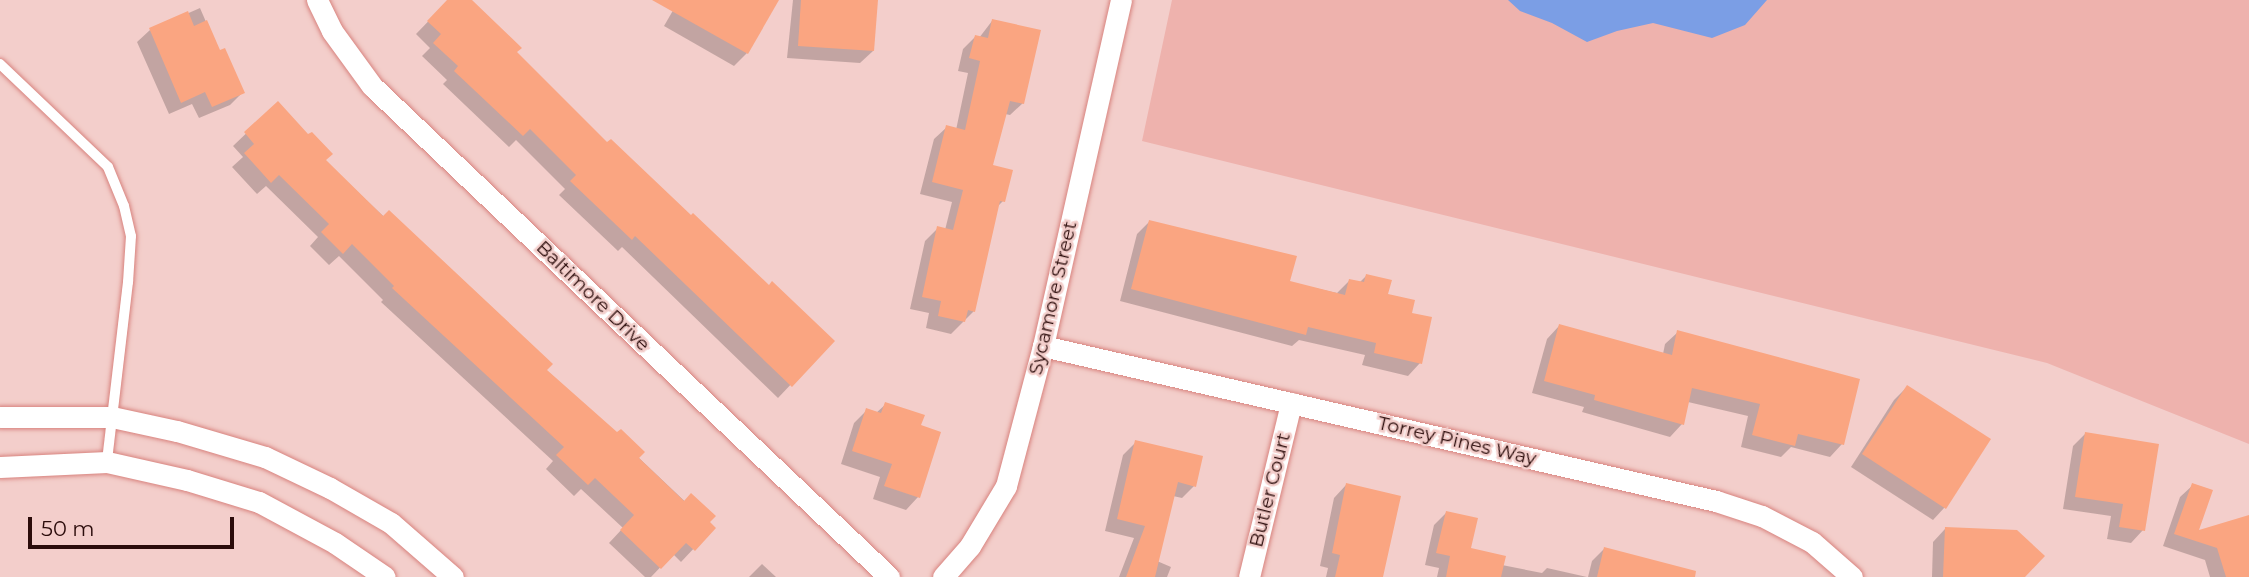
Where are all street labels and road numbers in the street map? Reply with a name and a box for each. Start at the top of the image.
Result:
street label: Sycamore Street [1024,219,1082,377]
street label: Baltimore Drive [531,236,655,356]
street label: Torrey Pines Way [1376,412,1538,470]
street label: Butler Court [1245,430,1295,550]

